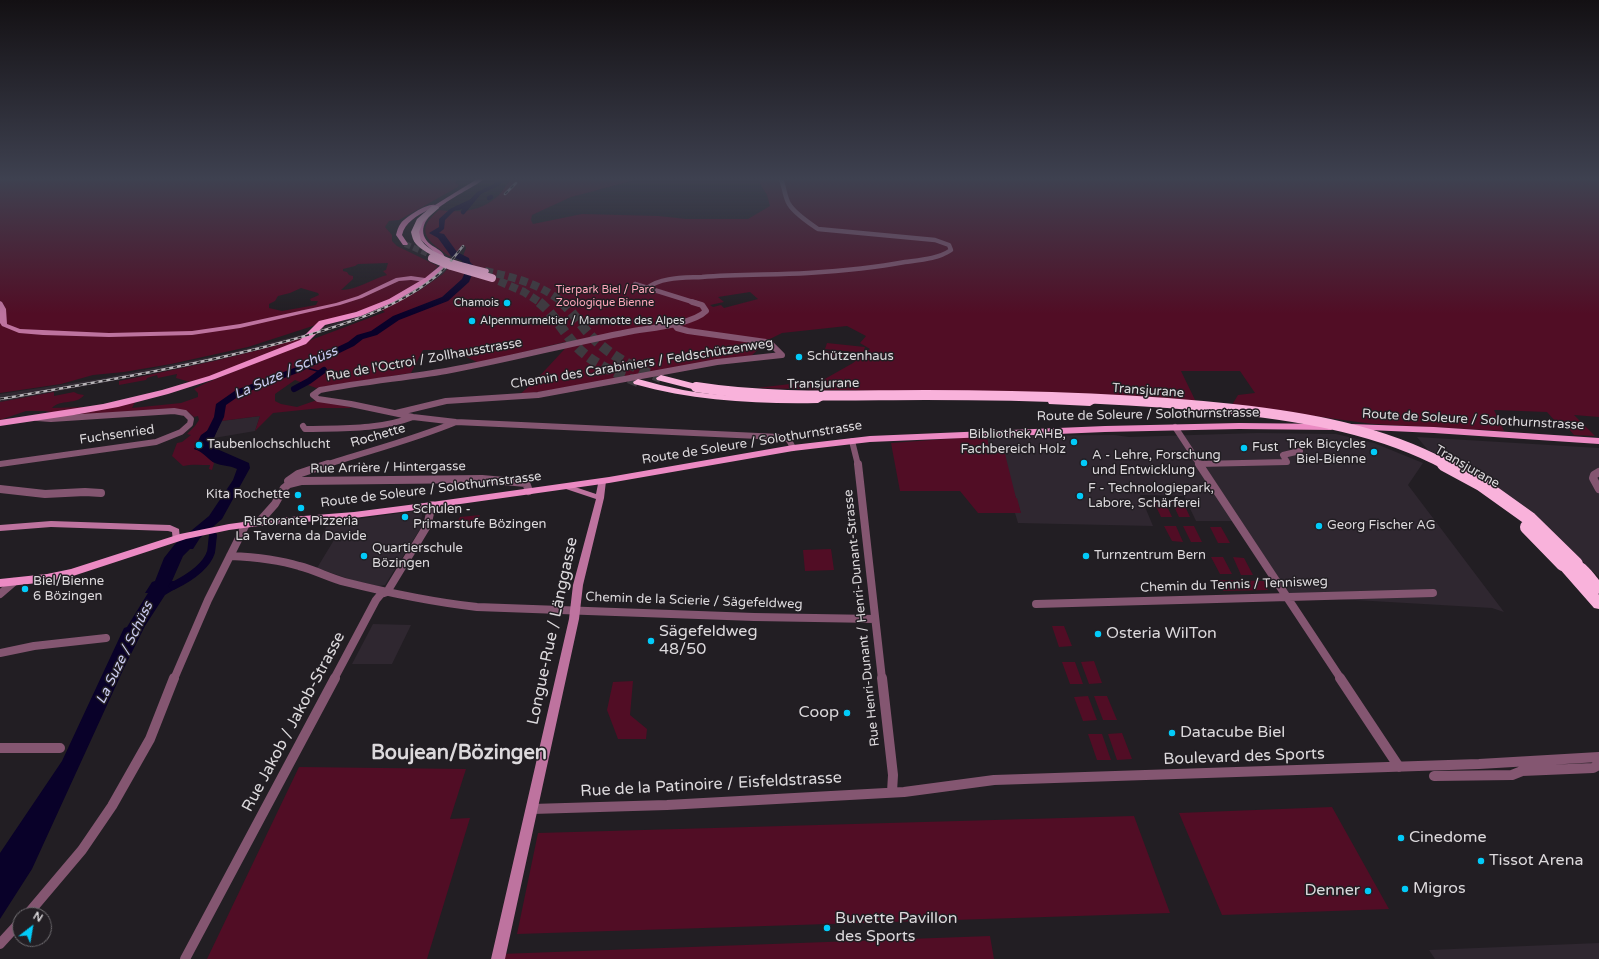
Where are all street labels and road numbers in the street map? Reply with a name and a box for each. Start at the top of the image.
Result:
street label: Rue de l'Octroi / Zollhausstrasse [325,335,523,385]
street label: Chemin des Carabiniers / Feldschützenweg [510,336,774,392]
street label: Transjurane [787,376,859,392]
street label: Transjurane [1111,381,1185,401]
street label: Route de Soleure / Solothurnstrasse [1037,405,1259,425]
street label: Route de Soleure / Solothurnstrasse [1361,406,1585,434]
street label: Route de Soleure / Solothurnstrasse [641,418,863,468]
street label: Rochette [349,421,407,451]
street label: Fuchsenried [79,422,155,448]
street label: Transjurane [1432,442,1502,492]
street label: Rue Arrière / Hintergasse [310,459,466,477]
street label: Route de Soleure / Solothurnstrasse [320,469,542,511]
street label: Rue Henri-Dunant / Henri-Dunant-Strasse [841,489,883,747]
street label: Longue-Rue / Länggasse [524,535,582,727]
street label: Chemin du Tennis / Tennisweg [1140,574,1328,596]
street label: Chemin de la Scierie / Sägefeldweg [585,589,803,613]
street label: Rue Jakob / Jakob-Strasse [238,629,350,815]
street label: Boulevard des Sports [1163,745,1325,769]
street label: Rue de la Patinoire / Eisfeldstrasse [580,769,842,801]

